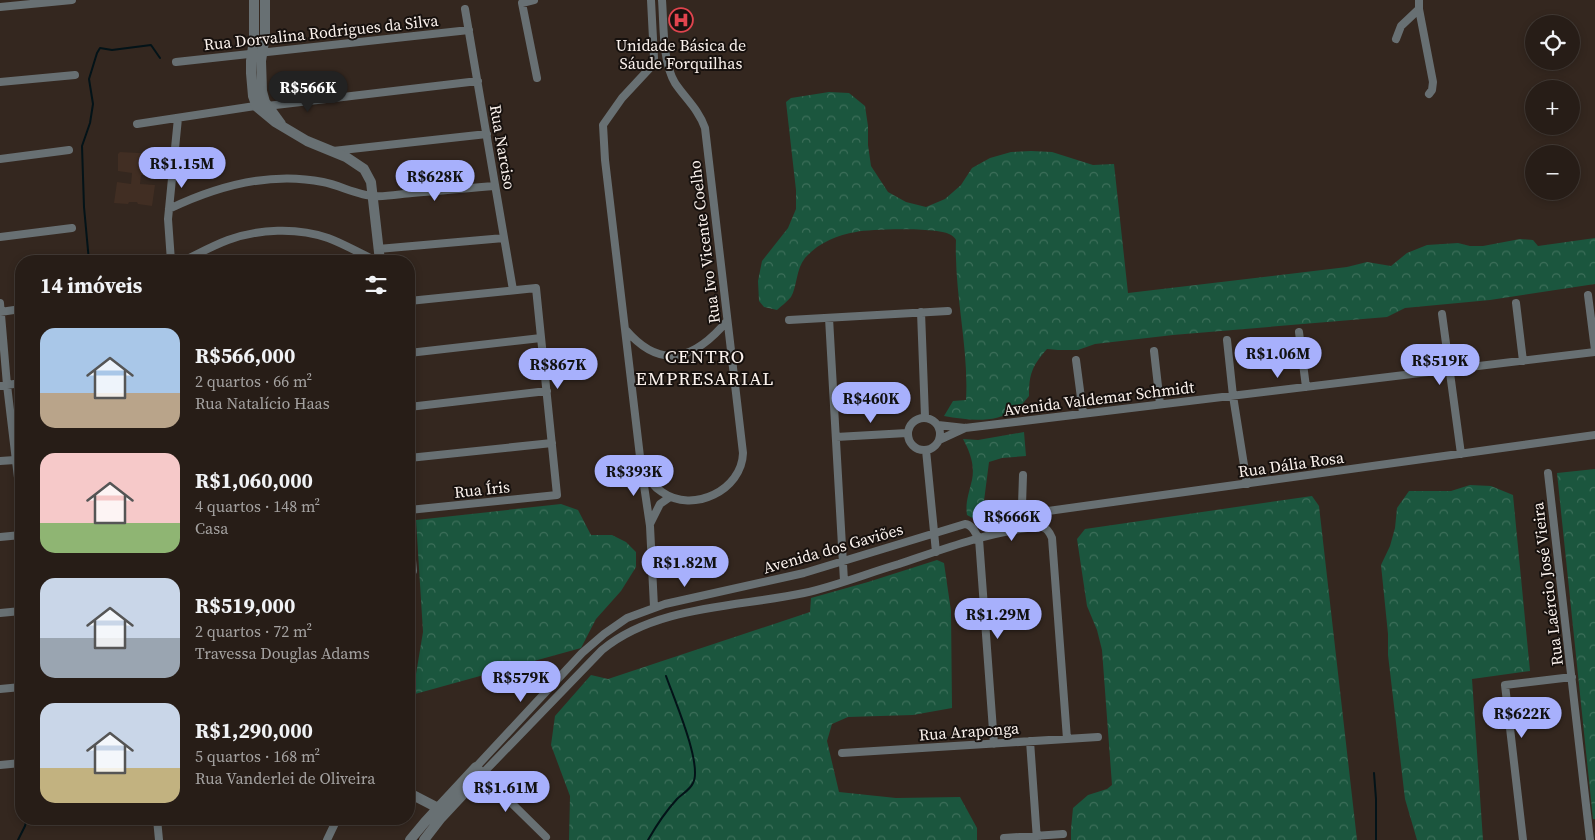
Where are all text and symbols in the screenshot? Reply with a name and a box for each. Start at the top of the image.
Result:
hospital icon: Unidade Básica de Sáude Forquilhas [668,7,694,33]
street label: Rua Dorvalina Rodrigues da Silva [203,9,440,55]
map controls [1525,15,1580,200]
button: locate [1525,15,1580,70]
place label: Unidade Básica de Sáude Forquilhas [616,34,746,74]
pin: R$566K [267,70,349,113]
text: R$566K [280,76,336,98]
button: + [1525,80,1580,135]
street label: Rua Narciso [485,103,521,191]
button: − [1525,145,1580,200]
pin: R$1.15M [136,146,228,189]
text: R$1.15M [150,152,214,174]
street label: Rua Ivo Vicente Coelho [683,159,725,325]
pin: R$628K [394,160,476,202]
text: R$628K [407,165,463,187]
text: 14 imóveis [40,271,142,300]
icon: filters [362,271,390,299]
pin: R$1.06M [1232,336,1324,379]
text: R$566,000 [195,341,295,370]
text: R$1.06M [1246,342,1310,364]
district label: CENTRO EMPRESARIAL [635,343,775,391]
pin: R$519K [1399,344,1481,386]
icon: home [80,348,140,408]
pin: R$867K [517,348,599,390]
text: R$519K [1412,349,1468,371]
text: R$867K [530,353,586,375]
text: 2 quartos · 66 m² [195,370,312,392]
street label: Avenida Valdemar Schmidt [1002,375,1196,421]
pin: R$460K [830,382,912,424]
text: R$460K [843,387,899,409]
text: Rua Natalício Haas [195,392,330,414]
street label: Rua Dália Rosa [1237,446,1346,482]
pin: R$393K [593,454,675,497]
text: R$393K [606,460,662,482]
text: R$1,060,000 [195,466,313,495]
icon: home [80,473,140,533]
street label: Rua Íris [453,475,511,503]
text: 4 quartos · 148 m² [195,495,320,517]
pin: R$666K [971,500,1053,542]
street label: Rua Laércio José Vieira [1526,500,1568,667]
text: R$666K [984,505,1040,527]
text: Casa [195,517,228,539]
street label: Avenida dos Gaviões [760,517,906,579]
pin: R$1.82M [639,546,731,588]
text: R$1.82M [653,551,717,573]
text: R$519,000 [195,591,295,620]
icon: home [80,598,140,658]
pin: R$1.29M [952,598,1044,640]
text: R$1.29M [966,603,1030,625]
text: 2 quartos · 72 m² [195,620,312,642]
text: Travessa Douglas Adams [195,642,370,664]
pin: R$579K [480,660,562,703]
text: R$579K [493,666,549,688]
pin: R$622K [1481,696,1563,739]
text: R$622K [1494,702,1550,724]
text: R$1,290,000 [195,716,313,745]
street label: Rua Araponga [918,716,1021,745]
icon: home [80,723,140,783]
text: 5 quartos · 168 m² [195,745,320,767]
text: Rua Vanderlei de Oliveira [195,767,375,789]
pin: R$1.61M [460,770,552,813]
text: R$1.61M [474,776,538,798]

